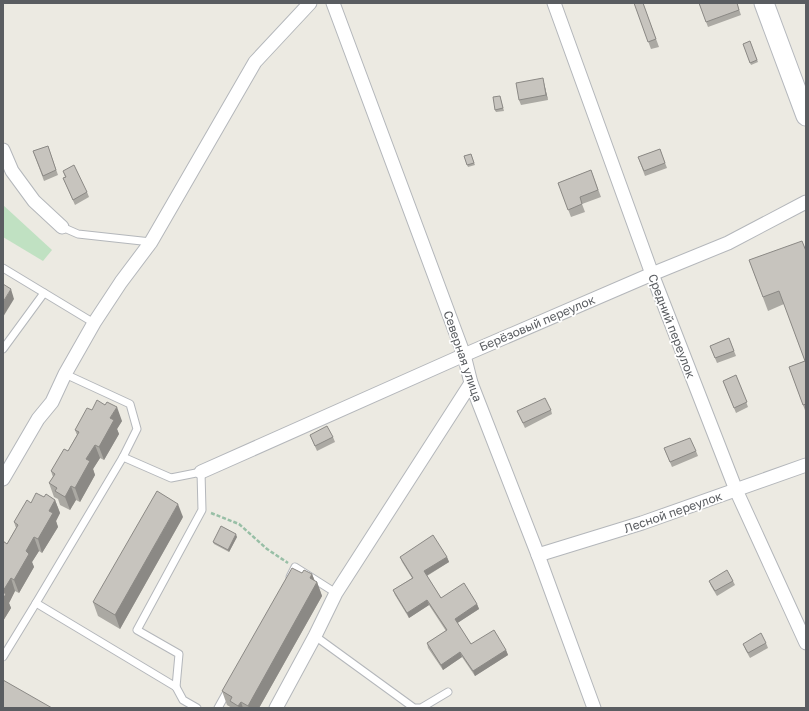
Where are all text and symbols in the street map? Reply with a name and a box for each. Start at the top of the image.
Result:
street label: Средний переулок [645,272,699,380]
street label: Берёзовый переулок [477,292,597,354]
street label: Северная улица [440,308,486,404]
street label: Лесной переулок [622,488,724,536]

